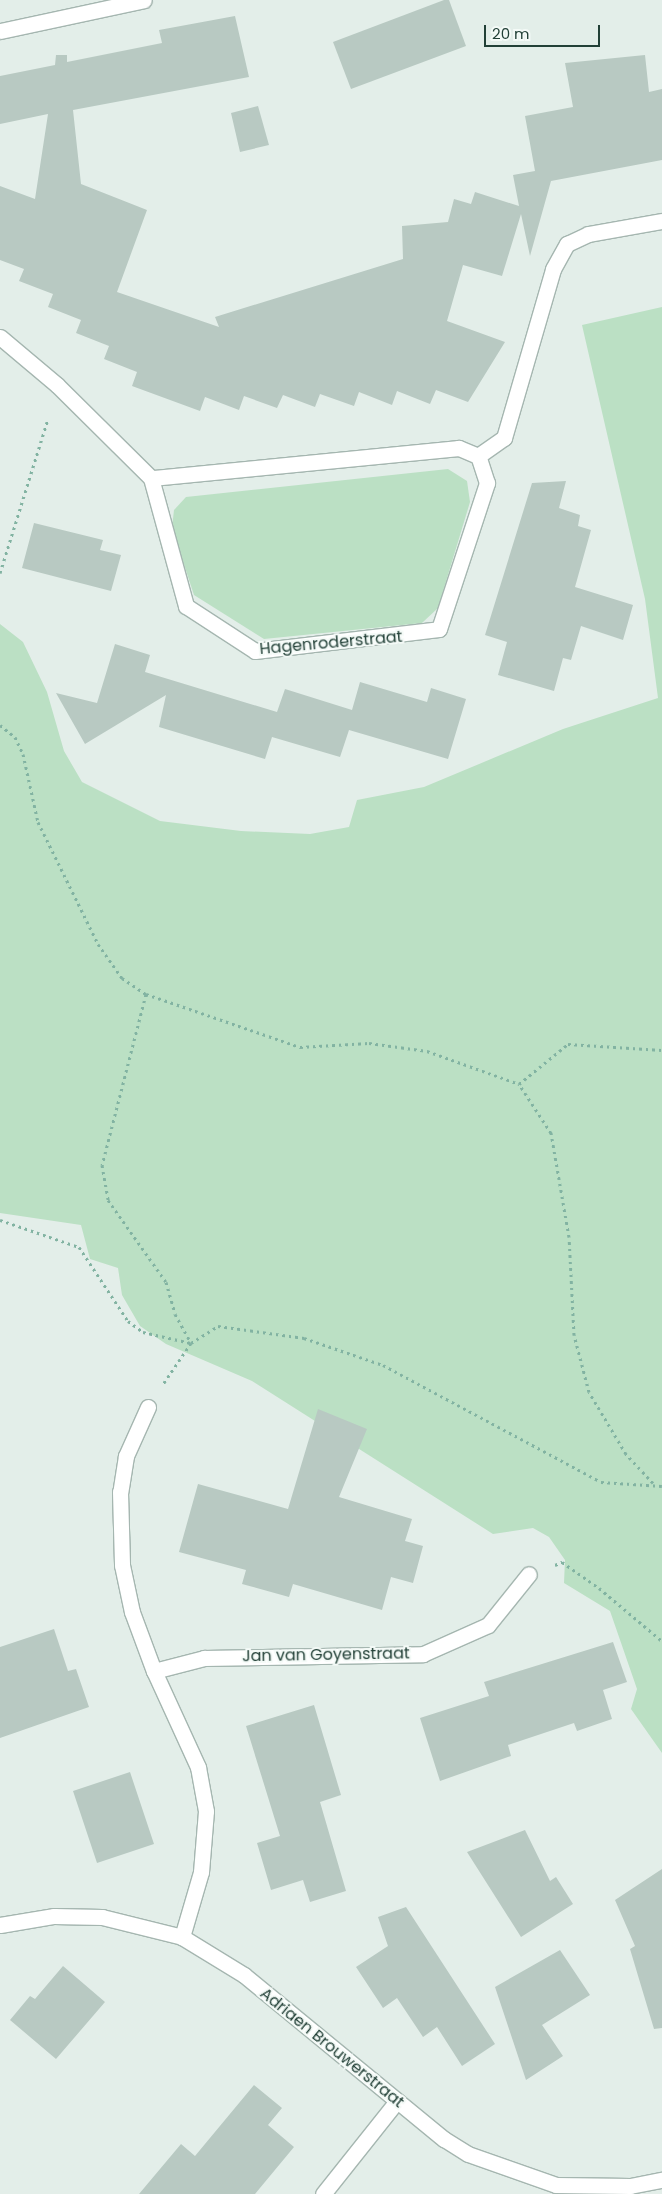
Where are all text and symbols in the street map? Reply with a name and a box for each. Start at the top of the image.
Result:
scale bar [487,15,603,47]
text: 20 m [492,23,530,44]
street label: Hagenroderstraat [259,627,403,659]
street label: Jan van Goyenstraat [242,1644,410,1666]
street label: Adriaen Brouwerstraat [256,1984,408,2112]

